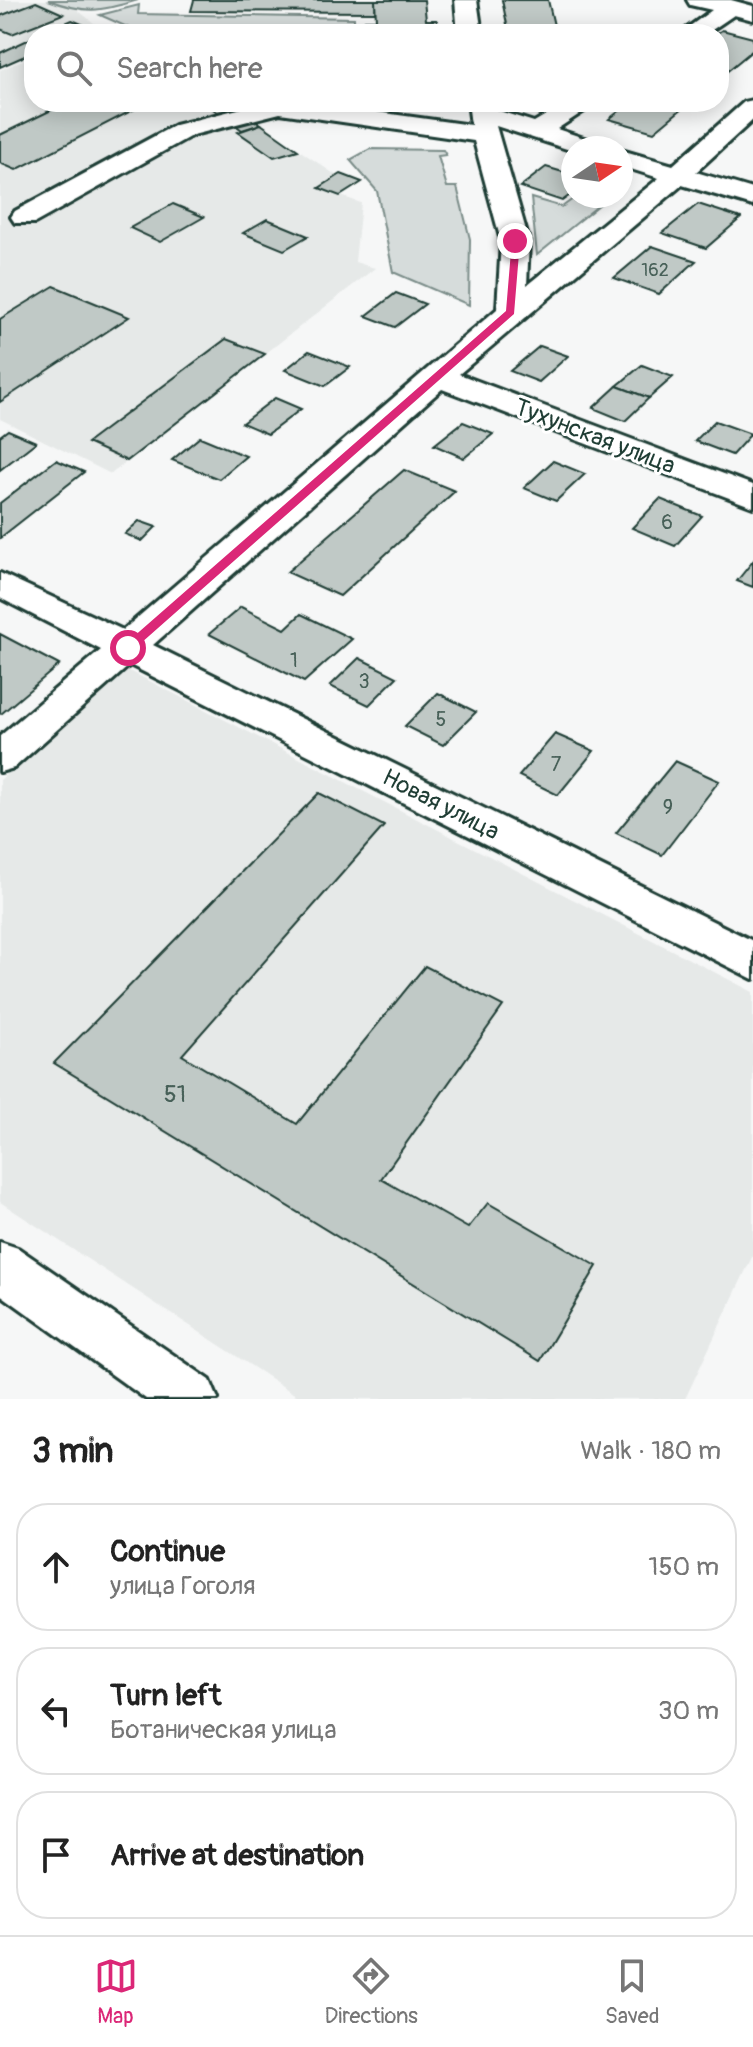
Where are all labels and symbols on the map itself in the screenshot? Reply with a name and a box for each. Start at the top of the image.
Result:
north arrow [561,136,633,208]
route end [497,223,533,259]
house number: 162 [641,259,669,282]
street label: Тухунская улица [510,393,679,480]
house number: 6 [661,510,673,535]
route start [110,630,146,666]
house number: 1 [290,648,298,673]
house number: 3 [358,669,370,694]
house number: 5 [436,707,446,732]
house number: 7 [551,752,562,777]
street label: Новая улица [377,763,504,846]
house number: 9 [663,795,673,820]
house number: 51 [164,1080,186,1109]

